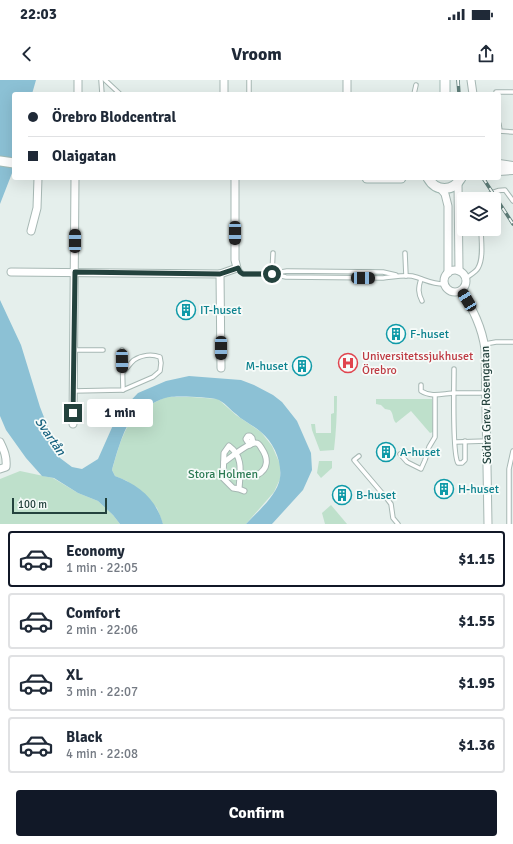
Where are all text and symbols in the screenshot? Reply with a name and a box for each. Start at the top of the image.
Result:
text: 22:03 [20,5,57,23]
icon: back [16,43,38,65]
text: Vroom [231,43,282,65]
icon: share [475,43,497,65]
text: Örebro Blodcentral [52,108,176,126]
text: Olaigatan [52,147,116,165]
map controls [457,192,501,236]
button: layers [457,192,501,236]
car [229,221,241,245]
car [69,229,81,253]
route start [263,265,281,283]
car [351,272,375,284]
car [456,287,478,313]
building icon: IT-huset [175,299,197,321]
place label: IT-huset [200,303,242,318]
building icon: F-huset [385,323,407,345]
place label: F-huset [410,327,449,342]
car [215,336,227,360]
street label: Södra Grev Rosengatan [478,346,495,464]
car [116,349,128,373]
place label: Universitetssjukhuset Örebro [362,349,473,378]
hospital icon: Universitetssjukhuset Örebro [337,352,359,374]
building icon: M-huset [291,355,313,377]
place label: M-huset [246,359,288,374]
callout: 1 min [87,399,153,427]
route end [64,404,82,422]
text: 1 min [104,405,136,421]
water label: Svartån [31,414,70,459]
building icon: A-huset [375,441,397,463]
place label: A-huset [400,445,440,460]
park label: Stora Holmen [188,467,258,482]
building icon: H-huset [433,478,455,500]
place label: H-huset [458,482,499,497]
building icon: B-huset [331,484,353,506]
place label: B-huset [356,488,396,503]
scale bar [12,496,107,515]
text: 100 m [18,498,47,511]
icon: car [18,541,54,577]
text: Economy [66,542,125,560]
text: $1.15 [458,550,495,568]
text: 1 min · 22:05 [66,560,138,576]
icon: car [18,603,54,639]
text: Comfort [66,604,120,622]
text: $1.55 [458,612,495,630]
text: 2 min · 22:06 [66,622,138,638]
icon: car [18,665,54,701]
text: XL [66,666,83,684]
text: $1.95 [458,674,495,692]
text: 3 min · 22:07 [66,684,138,700]
icon: car [18,727,54,763]
text: Black [66,728,103,746]
text: $1.36 [458,736,495,754]
text: 4 min · 22:08 [66,746,138,762]
button: Confirm [16,790,497,836]

